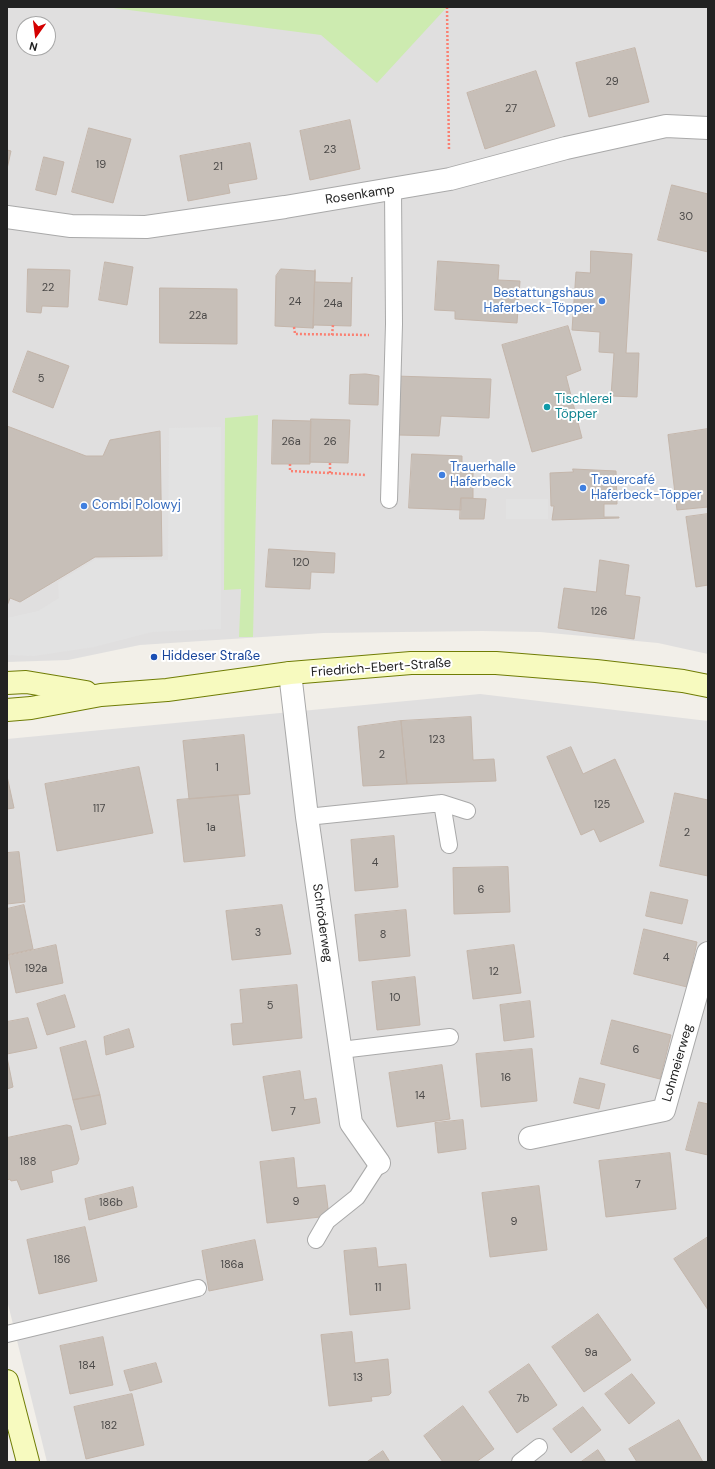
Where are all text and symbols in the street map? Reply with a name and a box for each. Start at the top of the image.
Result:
north arrow [16,16,56,56]
text: N [28,39,39,54]
house number: 29 [605,75,619,89]
house number: 27 [505,102,517,116]
house number: 23 [324,143,336,157]
house number: 19 [96,158,106,172]
house number: 21 [213,160,223,174]
street label: Rosenkamp [324,182,396,208]
house number: 30 [679,210,693,224]
house number: 22 [42,281,54,295]
place label: Bestattungshaus Haferbeck-Töpper [484,286,594,317]
house number: 24 [289,295,301,309]
marker: Bestattungshaus Haferbeck-Töpper [597,296,607,306]
house number: 24a [324,297,342,311]
house number: 22a [189,309,207,323]
house number: 5 [38,372,44,386]
place label: Tischlerei Töpper [555,392,612,423]
marker: Tischlerei Töpper [542,402,552,412]
house number: 26a [281,435,301,449]
house number: 26 [323,435,337,449]
place label: Trauerhalle Haferbeck [450,460,516,491]
marker: Trauerhalle Haferbeck [437,470,447,480]
place label: Trauercafé Haferbeck-Töpper [591,473,701,504]
marker: Trauercafé Haferbeck-Töpper [578,483,588,493]
place label: Combi Polowyj [92,498,181,514]
marker: Combi Polowyj [79,501,89,511]
house number: 120 [292,556,310,570]
house number: 126 [591,605,607,619]
place label: Hiddeser Straße [162,649,260,665]
marker: Hiddeser Straße [149,652,159,662]
street label: Friedrich-Ebert-Straße [310,655,452,681]
house number: 123 [429,733,445,747]
house number: 2 [379,748,385,762]
house number: 1 [215,761,219,775]
house number: 125 [594,798,610,812]
house number: 117 [93,802,105,816]
house number: 1a [206,821,216,835]
house number: 2 [684,826,690,840]
house number: 4 [372,856,378,870]
street label: Schröderweg [309,883,335,963]
house number: 6 [478,883,484,897]
house number: 3 [255,926,261,940]
house number: 8 [380,928,386,942]
house number: 4 [663,951,669,965]
house number: 192a [25,962,47,976]
house number: 12 [489,965,499,979]
house number: 10 [390,991,400,1005]
house number: 5 [267,999,273,1013]
street label: Lohmeierweg [659,1022,697,1104]
house number: 6 [633,1043,639,1057]
house number: 16 [501,1071,511,1085]
house number: 14 [415,1089,425,1103]
house number: 7 [290,1105,296,1119]
house number: 188 [20,1155,36,1169]
house number: 7 [635,1178,641,1192]
house number: 9 [293,1195,299,1209]
house number: 186b [99,1196,123,1210]
house number: 9 [511,1215,517,1229]
house number: 186 [53,1253,71,1267]
house number: 186a [220,1258,244,1272]
house number: 11 [375,1281,381,1295]
house number: 9a [585,1346,597,1360]
house number: 184 [79,1359,95,1373]
house number: 13 [353,1371,363,1385]
house number: 7b [517,1392,529,1406]
house number: 182 [101,1419,117,1433]

